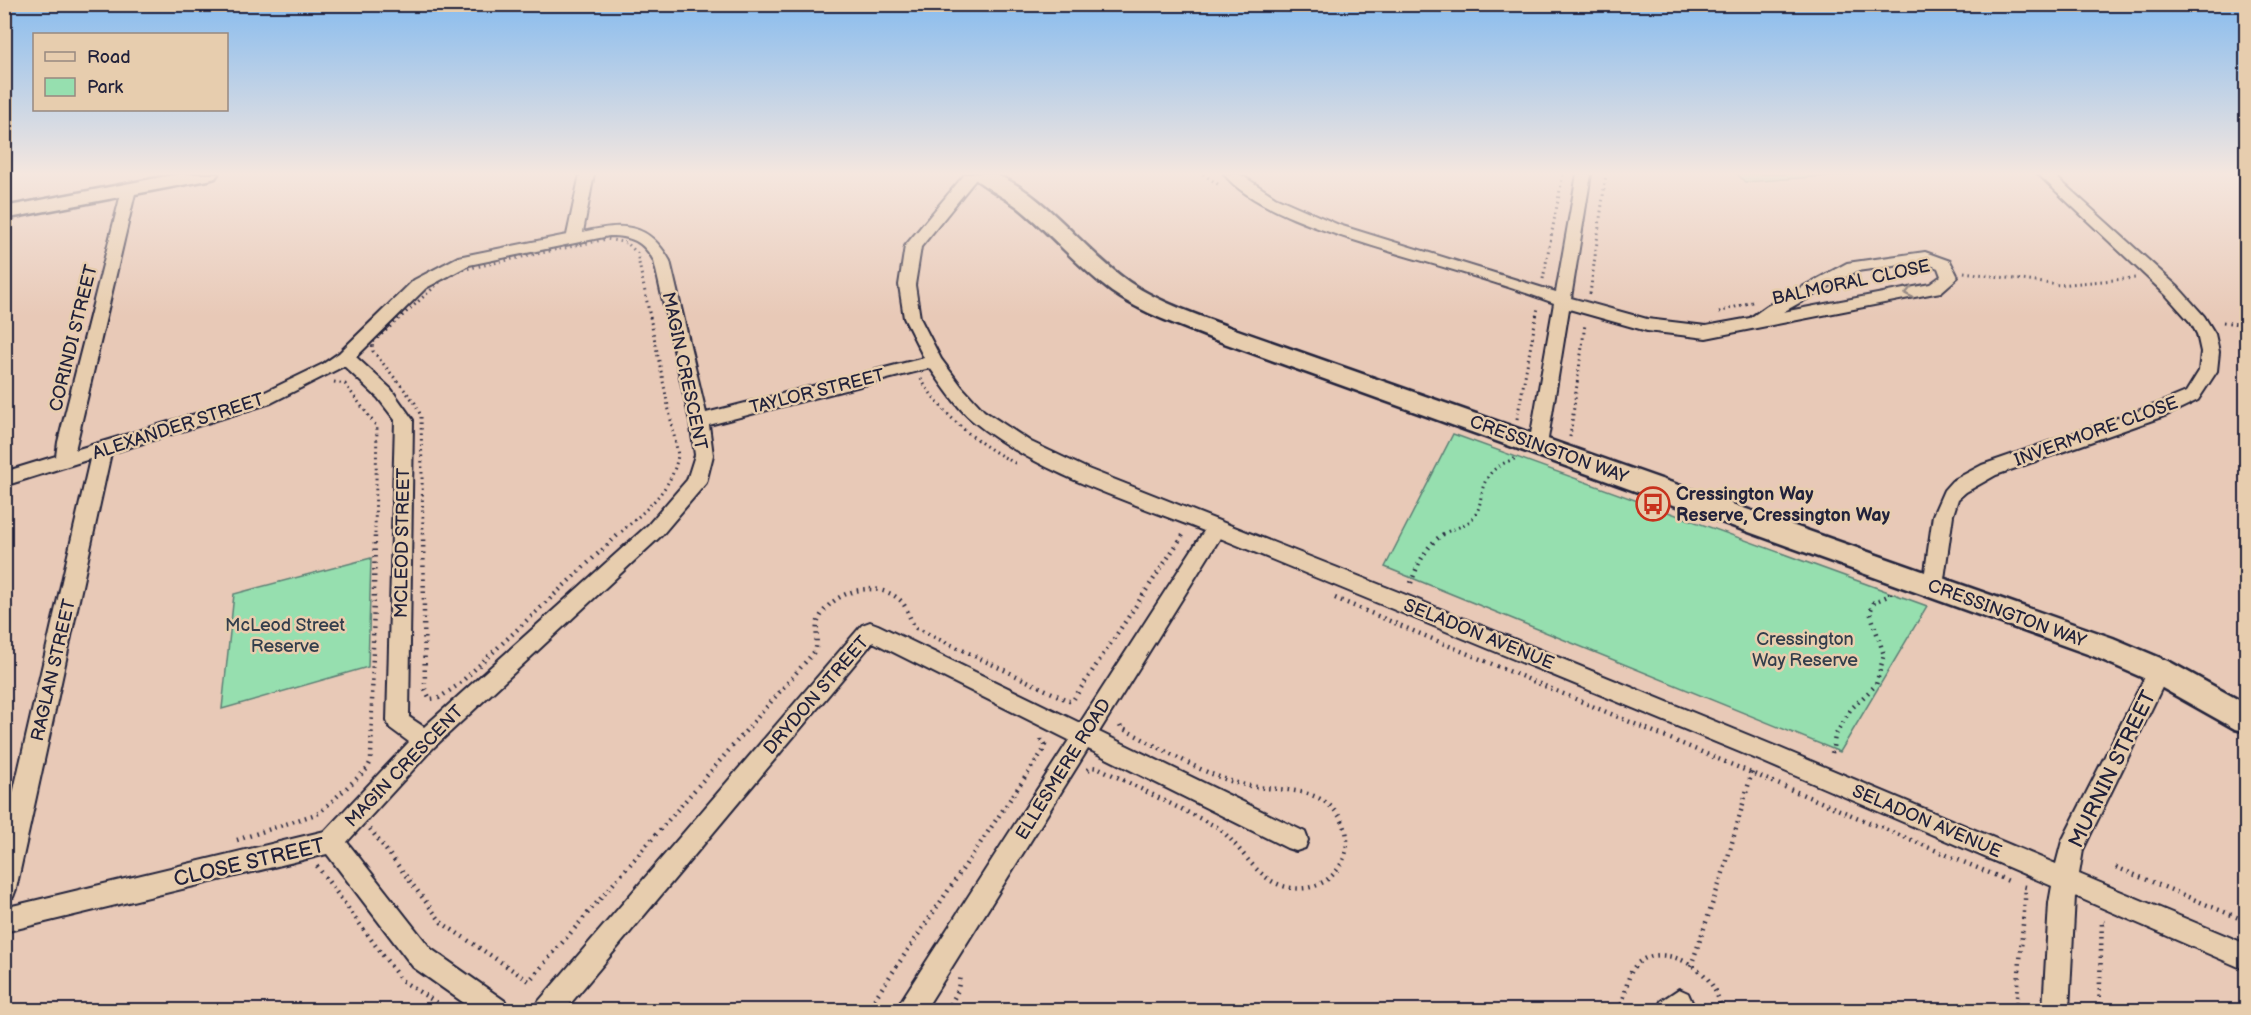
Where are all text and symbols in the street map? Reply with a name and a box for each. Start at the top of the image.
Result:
legend [33,33,228,111]
text: Road [87,47,131,68]
text: Park [87,77,123,98]
street label: BALMORAL CLOSE [1770,255,1932,309]
street label: CORINDI STREET [45,262,102,414]
one-way arrow [1904,286,1914,299]
street label: MAGIN CRESCENT [658,290,712,452]
street label: TAYLOR STREET [747,365,887,418]
street label: ALEXANDER STREET [90,389,267,464]
street label: INVERMORE CLOSE [2011,392,2181,471]
street label: CRESSINGTON WAY [1467,411,1631,488]
street label: MCLEOD STREET [391,467,414,618]
place label: Cressington Way Reserve, Cressington Way [1676,484,1891,526]
bus stop icon: Cressington Way Reserve, Cressington Way [1635,486,1671,522]
street label: CRESSINGTON WAY [1925,575,2089,652]
street label: SELADON AVENUE [1401,595,1557,674]
street label: RAGLAN STREET [27,597,80,743]
park label: McLeod Street Reserve [225,615,346,657]
park label: Cressington Way Reserve [1752,629,1858,671]
street label: DRYDON STREET [759,632,874,759]
street label: MURNIN STREET [2064,686,2162,852]
street label: ELLESMERE ROAD [1012,695,1115,844]
street label: MAGIN CRESCENT [341,701,468,832]
street label: SELADON AVENUE [1849,780,2005,862]
street label: CLOSE STREET [171,833,327,892]

